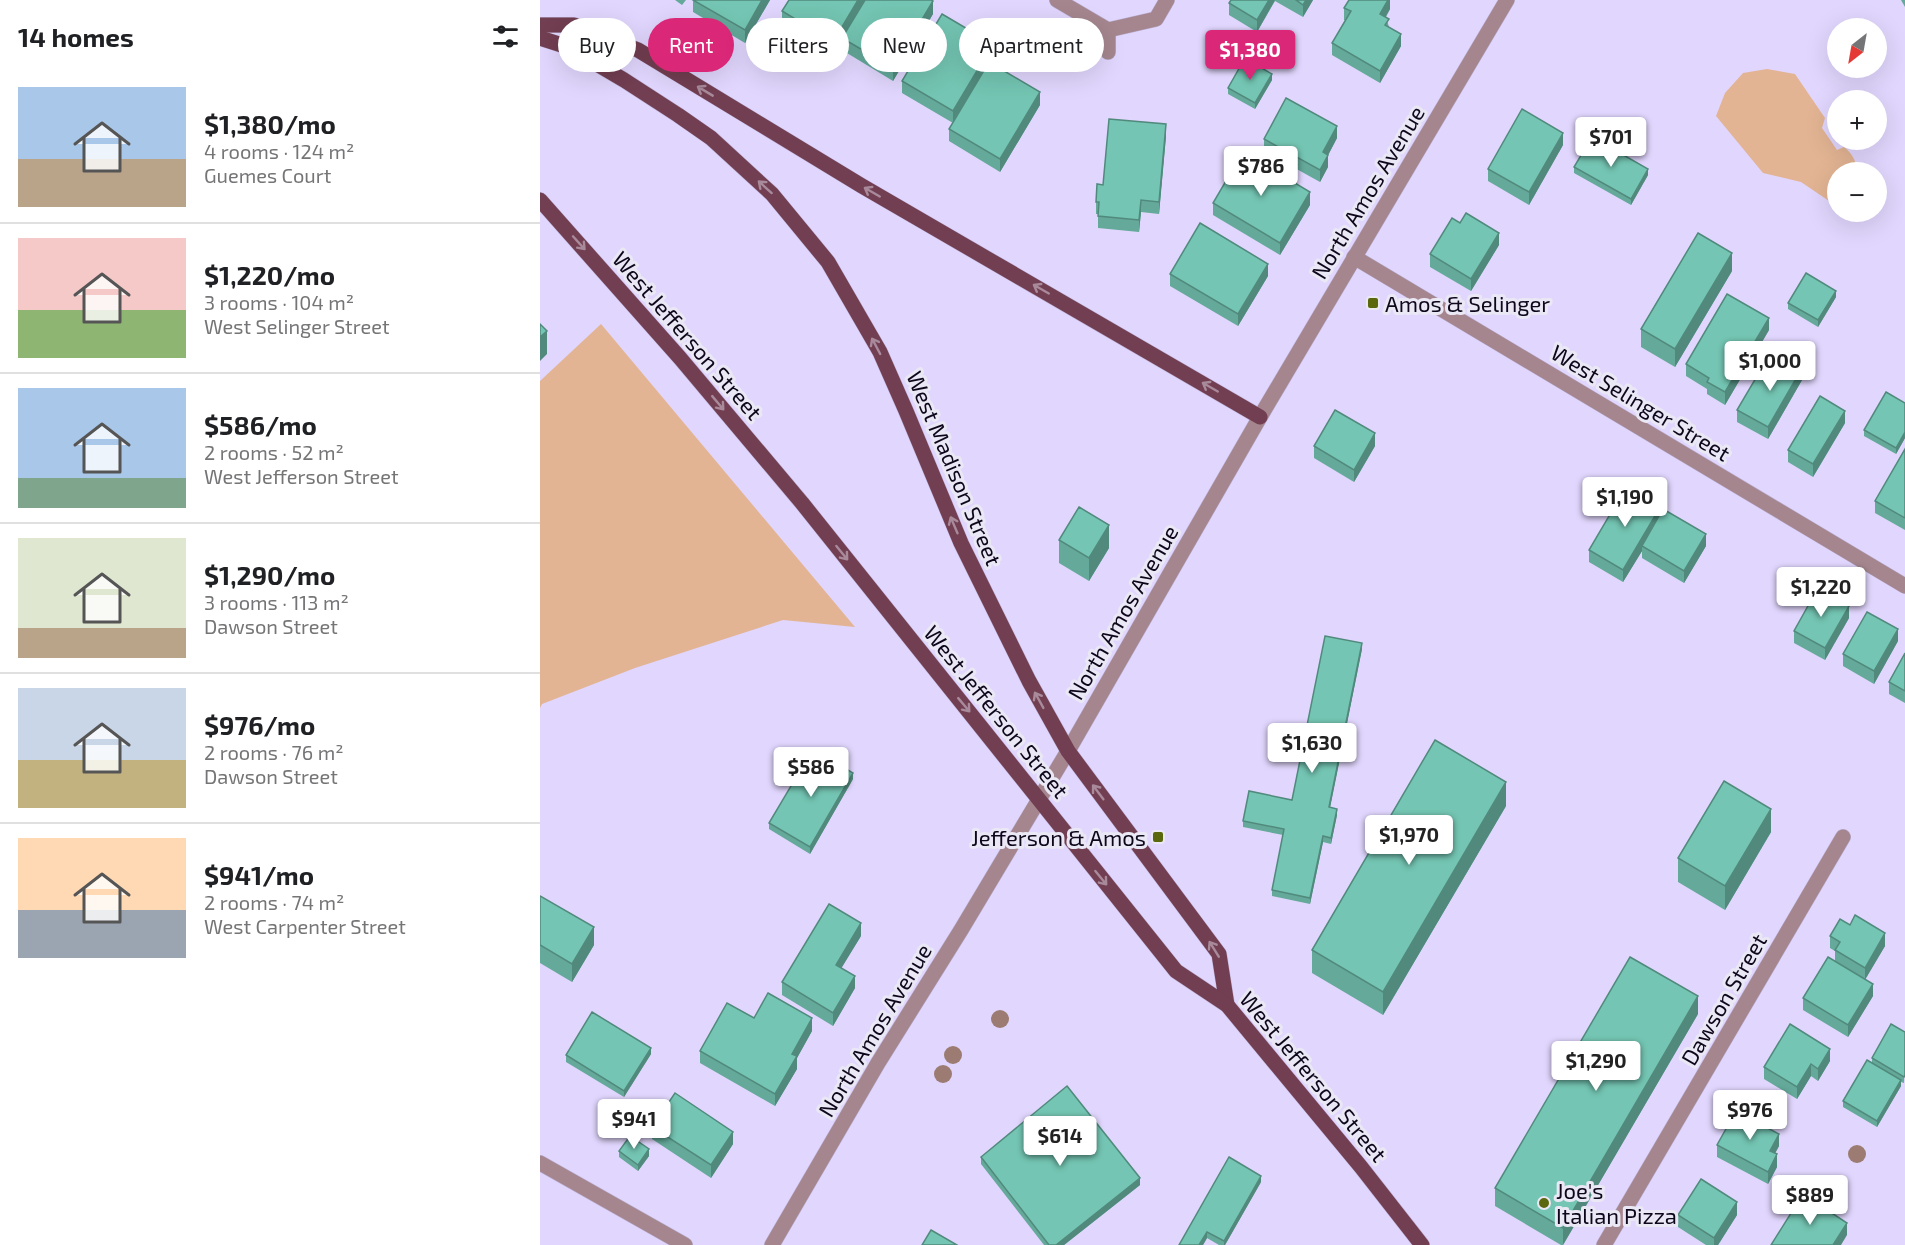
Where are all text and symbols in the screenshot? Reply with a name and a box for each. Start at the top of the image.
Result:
chip: Buy [558,18,636,72]
chip: Rent [648,18,734,72]
chip: Filters [746,18,849,72]
chip: New [861,18,947,72]
chip: Apartment [959,18,1104,72]
north arrow [1827,18,1887,78]
map controls [1827,18,1887,222]
icon: filters [489,20,522,53]
text: 14 homes [18,21,134,52]
pin: $1,380 [1201,30,1299,81]
text: $1,380 [1219,37,1281,61]
one-way arrow [697,84,714,96]
button: + [1827,90,1887,150]
street label: North Amos Avenue [1305,101,1429,283]
text: $1,380/mo [204,108,336,139]
icon: home [66,111,138,183]
pin: $701 [1575,117,1647,168]
text: $701 [1589,124,1633,148]
text: 4 rooms · 124 m² [204,139,354,163]
pin: $786 [1225,146,1297,197]
text: $786 [1238,153,1284,177]
button: − [1827,162,1887,222]
text: Guemes Court [204,163,331,187]
one-way arrow [757,180,772,194]
one-way arrow [864,186,881,198]
one-way arrow [572,235,586,250]
street label: West Jefferson Street [608,246,768,424]
text: $1,220/mo [204,259,335,290]
icon: home [66,262,138,334]
one-way arrow [1033,283,1050,295]
text: 3 rooms · 104 m² [204,290,354,314]
place label: Amos & Selinger [1385,290,1550,316]
marker: Amos & Selinger [1366,296,1380,310]
text: West Selinger Street [204,314,390,338]
one-way arrow [870,338,882,355]
street label: West Selinger Street [1547,338,1735,466]
pin: $1,000 [1721,341,1819,392]
text: $1,000 [1739,348,1801,372]
street label: West Madison Street [902,367,1008,569]
one-way arrow [1202,381,1219,393]
one-way arrow [711,395,724,411]
text: $586/mo [204,409,317,440]
icon: home [66,412,138,484]
text: 2 rooms · 52 m² [204,440,344,464]
text: West Jefferson Street [204,464,399,488]
pin: $1,190 [1576,477,1674,528]
text: $1,190 [1596,484,1654,508]
one-way arrow [948,516,959,534]
street label: North Amos Avenue [1061,520,1183,704]
one-way arrow [835,545,849,560]
text: $1,290/mo [204,559,335,590]
icon: home [66,562,138,634]
pin: $1,220 [1772,567,1870,618]
text: $1,220 [1791,574,1851,598]
text: 3 rooms · 113 m² [204,590,349,614]
text: Dawson Street [204,614,338,638]
street label: West Jefferson Street [919,620,1075,802]
one-way arrow [1033,692,1045,709]
one-way arrow [957,697,971,712]
text: $976/mo [204,709,315,740]
icon: home [66,712,138,784]
pin: $1,630 [1263,723,1361,774]
text: $1,630 [1282,730,1342,754]
text: 2 rooms · 76 m² [204,740,343,764]
pin: $586 [775,747,847,798]
text: $586 [788,754,834,778]
text: Dawson Street [204,764,338,788]
one-way arrow [1092,784,1105,800]
pin: $1,970 [1360,815,1458,866]
text: $1,970 [1379,822,1439,846]
place label: Jefferson & Amos [971,824,1146,850]
marker: Jefferson & Amos [1151,830,1165,844]
text: $941/mo [204,859,314,890]
icon: home [66,862,138,934]
one-way arrow [1095,870,1108,886]
text: 2 rooms · 74 m² [204,890,344,914]
text: West Carpenter Street [204,914,406,938]
street label: Dawson Street [1675,929,1771,1069]
street label: North Amos Avenue [812,939,936,1121]
one-way arrow [1207,941,1219,958]
street label: West Jefferson Street [1235,986,1393,1166]
pin: $1,290 [1547,1041,1645,1092]
text: $1,290 [1565,1048,1627,1072]
pin: $976 [1714,1090,1786,1141]
text: $976 [1727,1097,1773,1121]
pin: $941 [598,1099,670,1150]
text: $941 [612,1106,656,1130]
pin: $614 [1024,1116,1096,1167]
text: $614 [1038,1123,1082,1147]
pin: $889 [1774,1175,1846,1226]
place label: Joe's Italian Pizza [1556,1177,1677,1228]
text: $889 [1786,1182,1834,1206]
marker: Joe's Italian Pizza [1537,1196,1551,1210]

